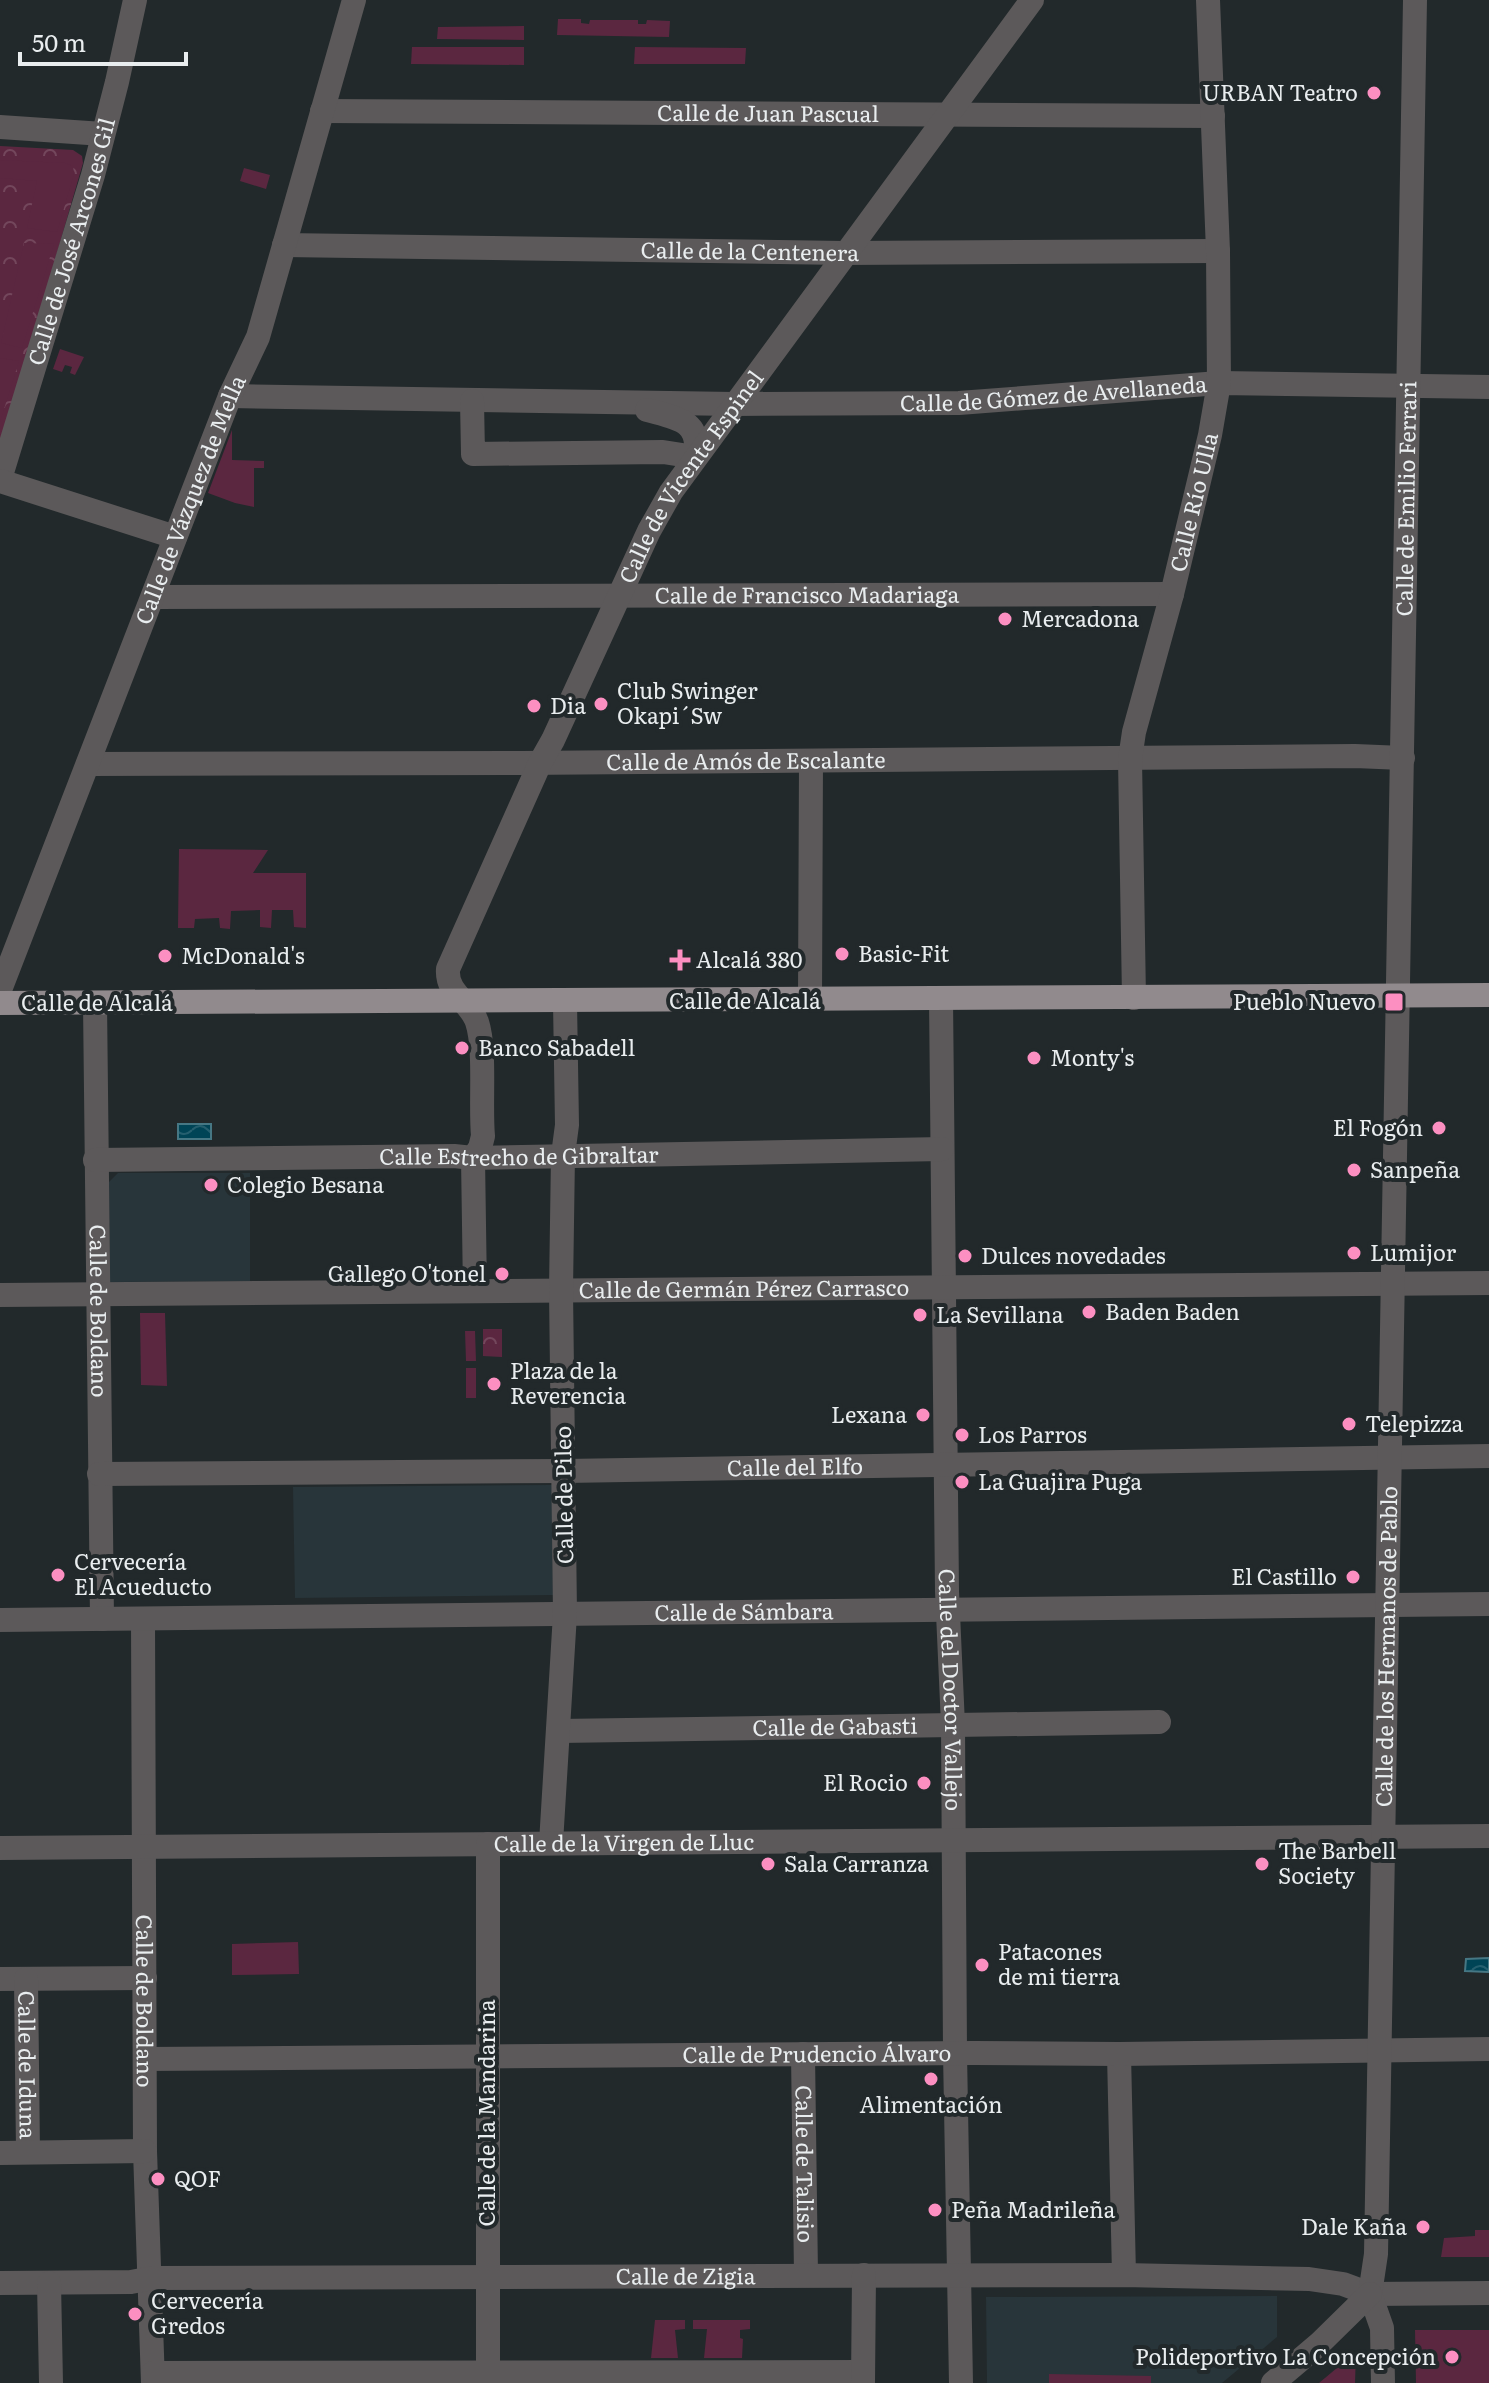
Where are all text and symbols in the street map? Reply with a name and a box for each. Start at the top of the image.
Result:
scale bar [20,16,186,66]
text: 50 m [32,24,86,59]
place label: URBAN Teatro [1202,75,1358,108]
marker: URBAN Teatro [1365,84,1383,102]
street label: Calle de Juan Pascual [657,95,879,129]
street label: Calle de José Arcones Gil [18,114,122,369]
street label: Calle de la Centenera [640,232,859,268]
street label: Calle de Vicente Espinel [609,363,770,588]
street label: Calle de Gómez de Avellaneda [900,366,1208,418]
street label: Calle de Vázquez de Mella [125,368,253,629]
street label: Calle de Emilio Ferrari [1386,381,1423,617]
street label: Calle Río Ulla [1160,428,1225,575]
street label: Calle de Francisco Madariaga [655,577,959,611]
place label: Mercadona [1021,601,1139,634]
marker: Mercadona [996,610,1014,628]
place label: Club Swinger Okapi´Sw [617,673,758,731]
place label: Dia [550,688,586,721]
marker: Club Swinger Okapi´Sw [592,695,610,713]
marker: Dia [525,697,543,715]
street label: Calle de Amós de Escalante [606,742,886,777]
place label: Basic-Fit [858,936,949,969]
place label: McDonald's [181,938,305,971]
place label: Alcalá 380 [696,942,803,975]
marker: Basic-Fit [833,945,851,963]
marker: McDonald's [156,947,174,965]
marker: Alcalá 380 [671,951,689,969]
street label: Calle de Alcalá [669,983,821,1016]
place label: Pueblo Nuevo [1233,984,1376,1017]
street label: Calle de Alcalá [21,985,173,1018]
marker: Pueblo Nuevo [1383,991,1405,1013]
place label: Banco Sabadell [478,1030,635,1063]
marker: Banco Sabadell [453,1039,471,1057]
place label: Monty's [1050,1040,1134,1073]
marker: Monty's [1025,1049,1043,1067]
place label: El Fogón [1333,1110,1423,1143]
marker: El Fogón [1430,1119,1448,1137]
street label: Calle Estrecho de Gibraltar [379,1136,659,1173]
place label: Sanpeña [1370,1152,1460,1185]
marker: Sanpeña [1345,1161,1363,1179]
place label: Colegio Besana [227,1167,384,1200]
marker: Colegio Besana [202,1176,220,1194]
street label: Calle de Boldano [83,1224,117,1398]
place label: Lumijor [1370,1235,1457,1268]
place label: Dulces novedades [981,1238,1166,1271]
marker: Lumijor [1345,1244,1363,1262]
marker: Dulces novedades [956,1247,974,1265]
place label: Gallego O'tonel [328,1256,486,1289]
marker: Gallego O'tonel [493,1265,511,1283]
street label: Calle de Germán Pérez Carrasco [579,1270,909,1305]
place label: Baden Baden [1105,1294,1240,1327]
place label: La Sevillana [936,1297,1064,1330]
marker: Baden Baden [1080,1303,1098,1321]
marker: La Sevillana [911,1306,929,1324]
place label: Plaza de la Reverencia [510,1353,626,1411]
marker: Plaza de la Reverencia [485,1375,503,1393]
place label: Lexana [831,1397,907,1430]
marker: Lexana [914,1406,932,1424]
place label: Telepizza [1365,1406,1463,1439]
marker: Telepizza [1340,1415,1358,1433]
place label: Los Parros [978,1417,1087,1450]
street label: Calle de Pileo [545,1426,580,1565]
marker: Los Parros [953,1426,971,1444]
street label: Calle del Elfo [727,1448,863,1483]
place label: La Guajira Puga [978,1464,1142,1497]
marker: La Guajira Puga [953,1473,971,1491]
street label: Calle de los Hermanos de Pablo [1366,1486,1404,1807]
place label: Cervecería El Acueducto [74,1544,212,1602]
place label: El Castillo [1231,1559,1337,1592]
marker: Cervecería El Acueducto [49,1566,67,1584]
street label: Calle del Doctor Vallejo [932,1568,972,1811]
marker: El Castillo [1344,1568,1362,1586]
street label: Calle de Sámbara [654,1593,834,1628]
street label: Calle de Gabasti [752,1708,918,1743]
place label: El Rocio [823,1765,908,1798]
marker: El Rocio [915,1774,933,1792]
street label: Calle de la Virgen de Lluc [494,1824,754,1859]
place label: The Barbell Society [1278,1833,1396,1891]
place label: Sala Carranza [784,1846,929,1879]
marker: Sala Carranza [759,1855,777,1873]
marker: The Barbell Society [1253,1855,1271,1873]
street label: Calle de Boldano [129,1914,163,2088]
place label: Patacones de mi tierra [998,1934,1120,1992]
marker: Patacones de mi tierra [973,1956,991,1974]
street label: Calle de Iduna [11,1990,46,2140]
street label: Calle de la Mandarina [469,1999,502,2227]
street label: Calle de Prudencio Álvaro [682,2035,952,2070]
marker: Alimentación [922,2070,940,2088]
street label: Calle de Talisio [788,2085,824,2243]
place label: Alimentación [859,2087,1003,2120]
place label: QOF [174,2161,221,2194]
marker: QOF [149,2170,167,2188]
place label: Peña Madrileña [951,2192,1116,2225]
marker: Peña Madrileña [926,2201,944,2219]
place label: Dale Kaña [1301,2209,1407,2242]
marker: Dale Kaña [1414,2218,1432,2236]
street label: Calle de Zigia [616,2258,756,2292]
place label: Cervecería Gredos [151,2283,264,2341]
marker: Cervecería Gredos [126,2305,144,2323]
place label: Polideportivo La Concepción [1135,2339,1436,2372]
marker: Polideportivo La Concepción [1443,2348,1461,2366]

